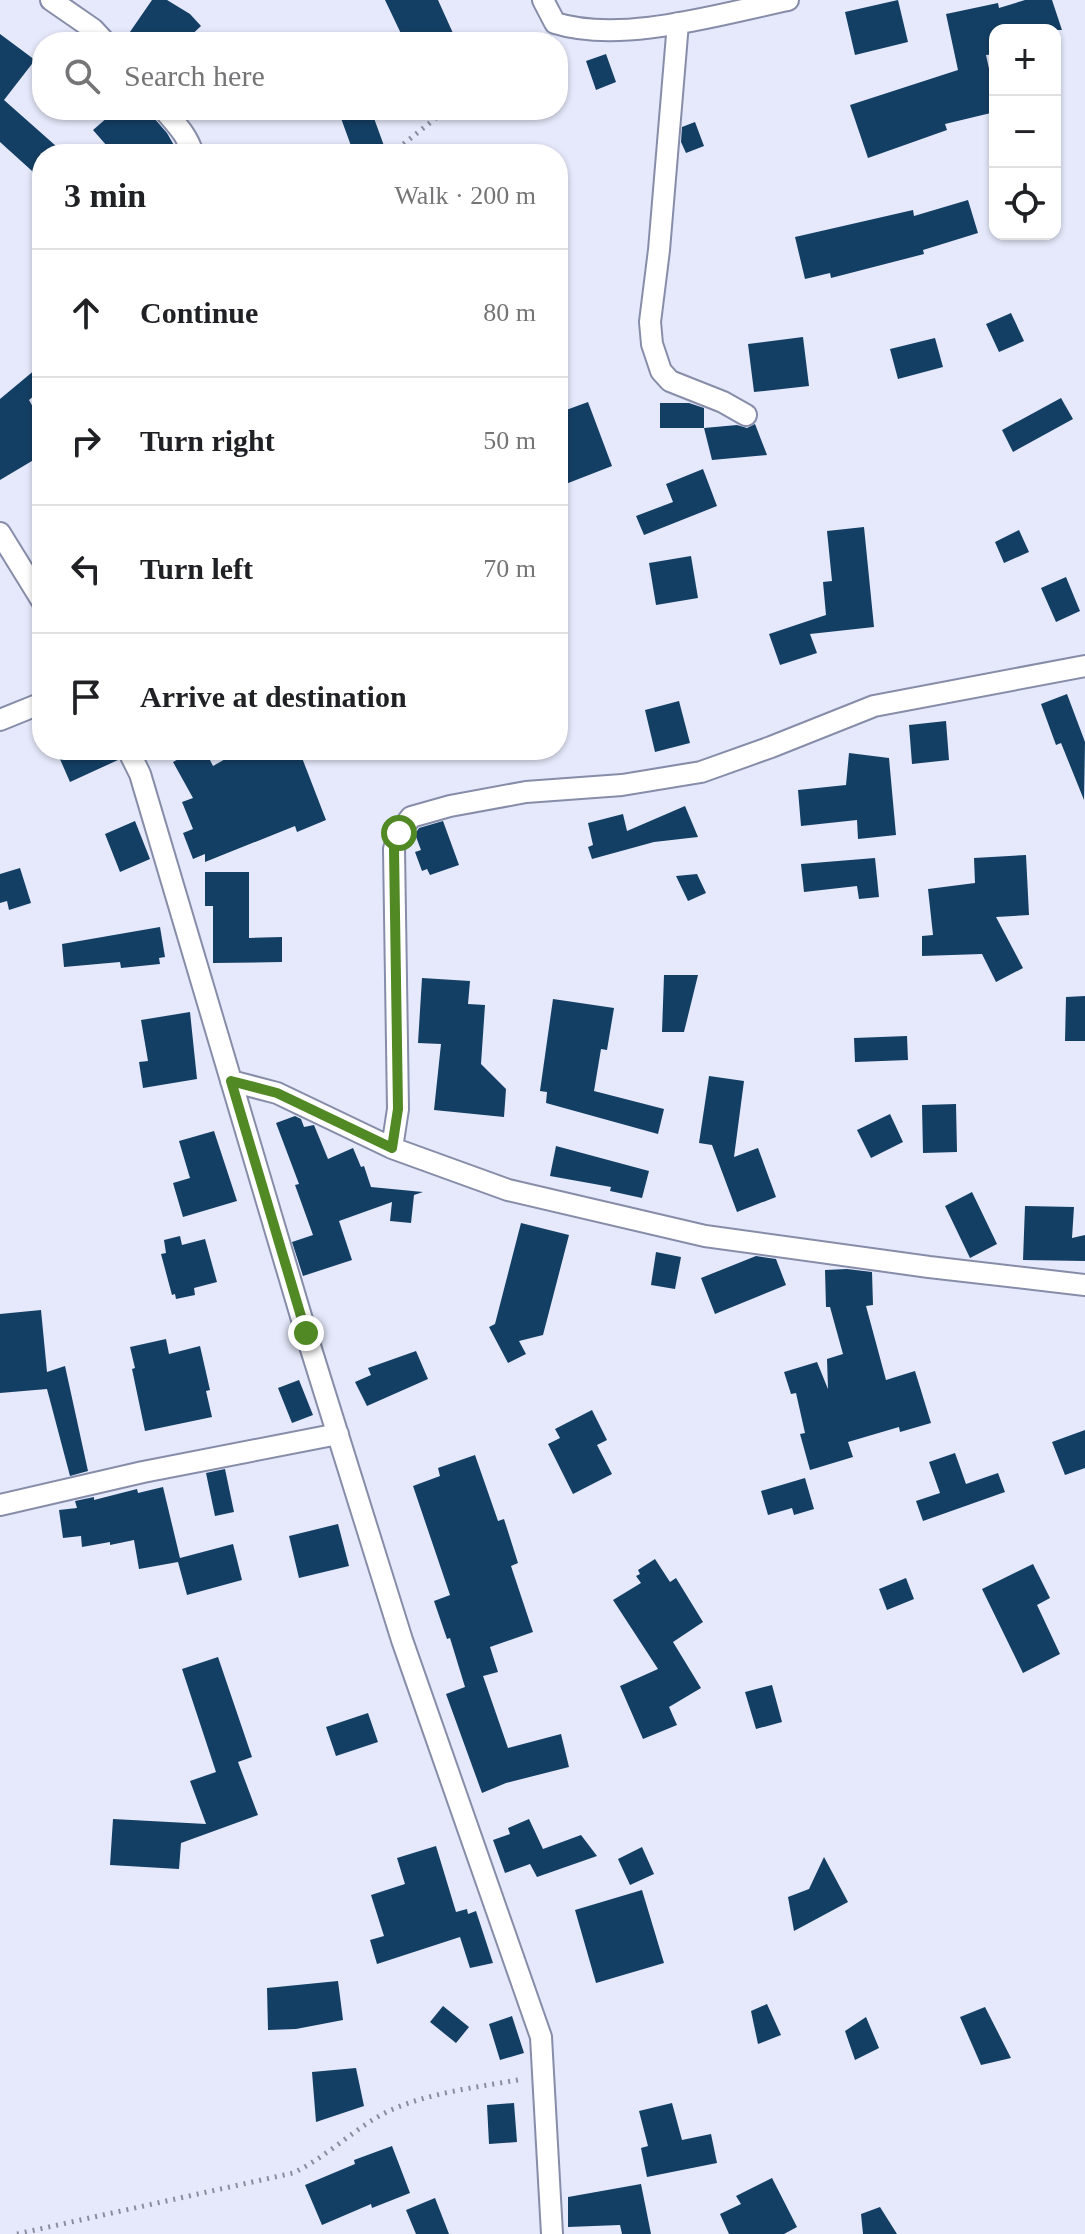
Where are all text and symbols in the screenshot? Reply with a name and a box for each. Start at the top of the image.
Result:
map controls [989,24,1061,240]
button: + [989,24,1061,96]
search box [32,32,568,120]
icon: search [60,54,104,98]
text: Search here [124,59,265,92]
button: − [989,96,1061,168]
button: locate [989,168,1061,240]
text: 3 min [64,177,146,214]
text: Walk · 200 m [394,181,536,210]
icon: ahead [64,291,108,335]
text: Continue [140,296,258,329]
text: 80 m [483,298,536,327]
icon: right [64,419,108,463]
text: Turn right [140,424,275,457]
text: 50 m [483,426,536,455]
icon: left [64,547,108,591]
text: Turn left [140,552,253,585]
text: 70 m [483,554,536,583]
icon: arrive [64,675,108,719]
text: Arrive at destination [140,680,407,713]
route start [381,815,417,851]
route end [288,1315,324,1351]

